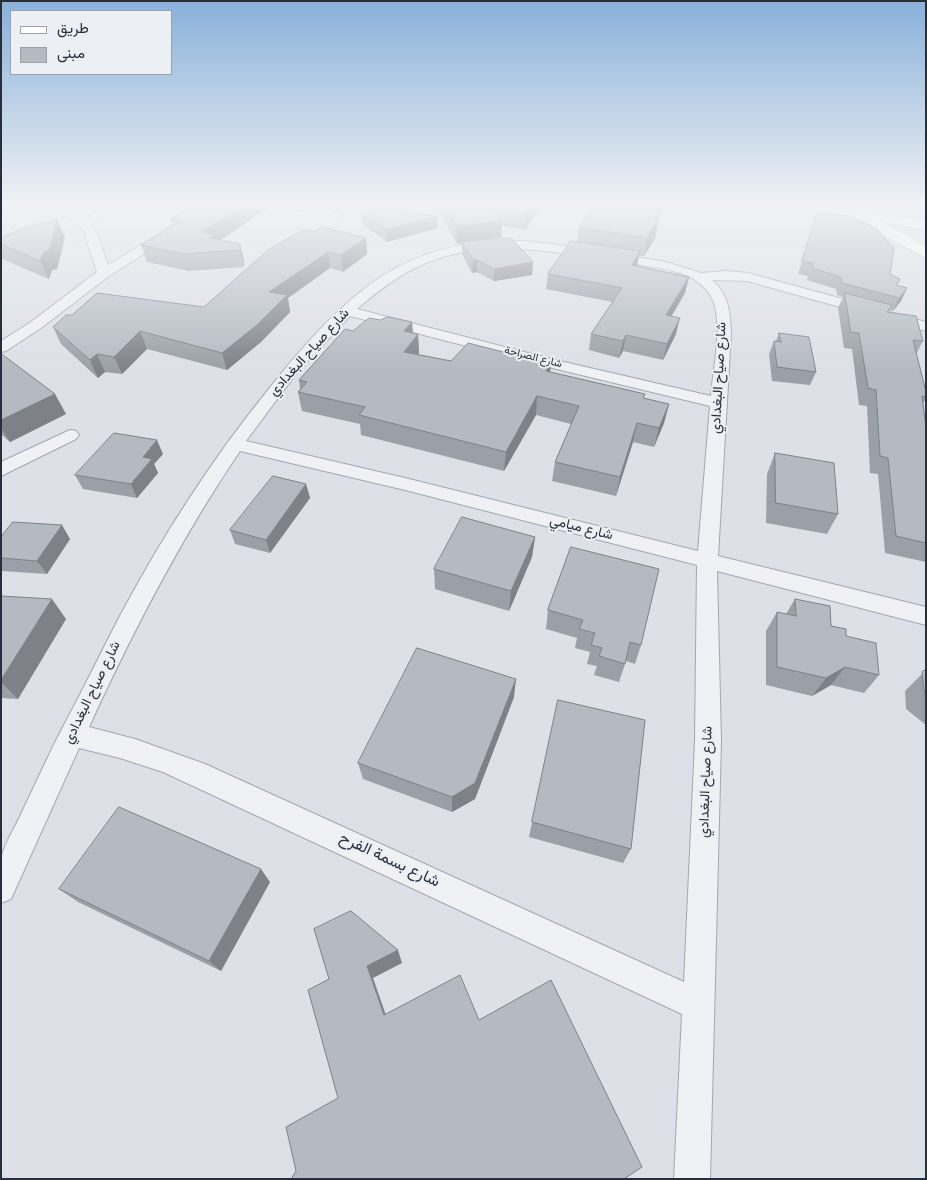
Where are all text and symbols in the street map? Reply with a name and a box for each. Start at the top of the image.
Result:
legend [10,10,172,75]
text: طريق [57,20,89,39]
text: مبنى [57,45,85,64]
street label: شارع صياح البغدادي [266,306,354,400]
street label: شارع صياح البغدادي [709,322,731,434]
street label: شارع الصراحة [503,344,563,372]
street label: شارع ميامي [548,513,614,545]
street label: شارع صياح البغدادي [61,639,125,747]
street label: شارع صياح البغدادي [697,726,717,838]
street label: شارع بسمة الفرح [336,829,442,893]

